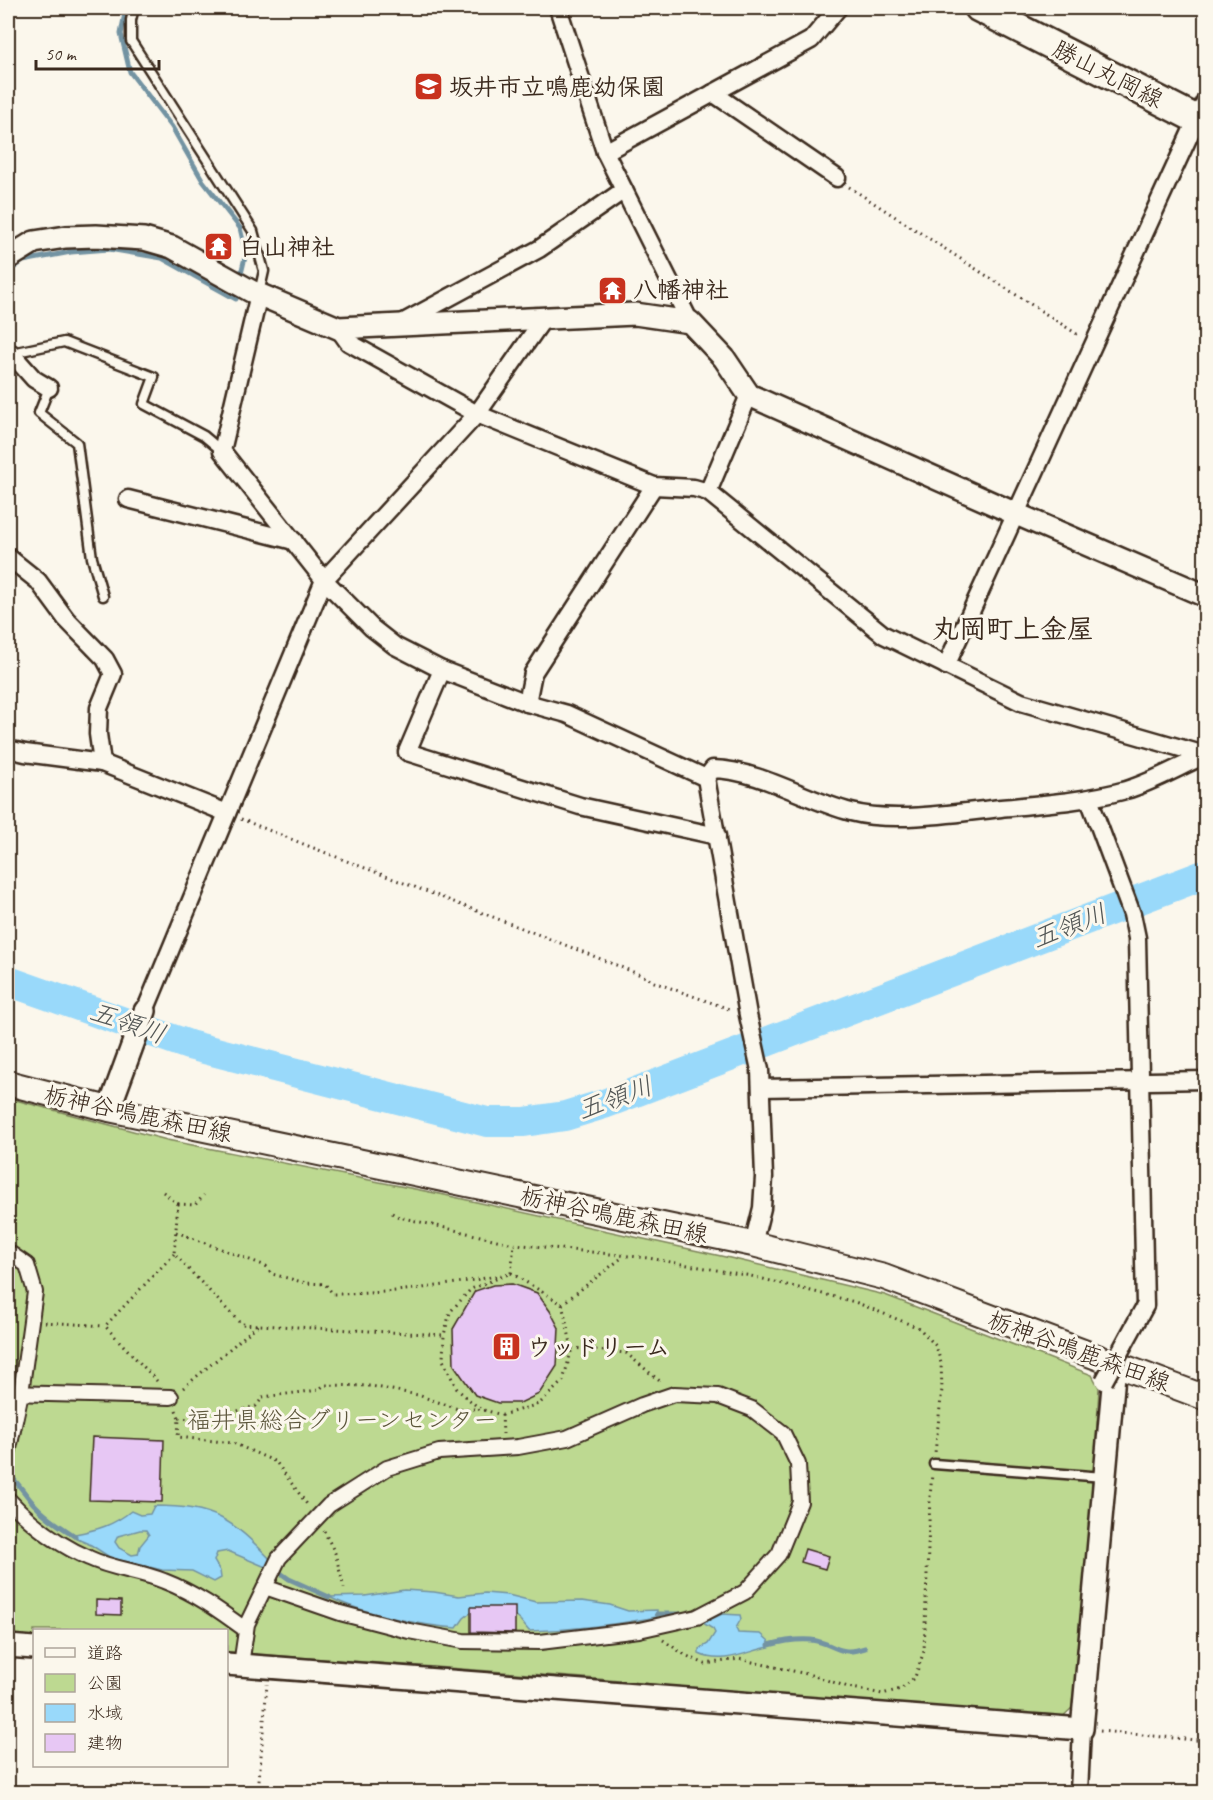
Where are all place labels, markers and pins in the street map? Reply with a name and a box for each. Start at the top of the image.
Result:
school or university icon: 坂井市立鳴鹿幼保園 [412,71,444,103]
place label: 坂井市立鳴鹿幼保園 [449,72,665,102]
temple icon: 白山神社 [202,231,234,263]
place label: 白山神社 [239,232,335,262]
temple icon: 八幡神社 [596,274,628,306]
place label: 八幡神社 [633,275,729,305]
building icon: ウッドリーム [490,1331,522,1363]
place label: ウッドリーム [527,1332,670,1362]

